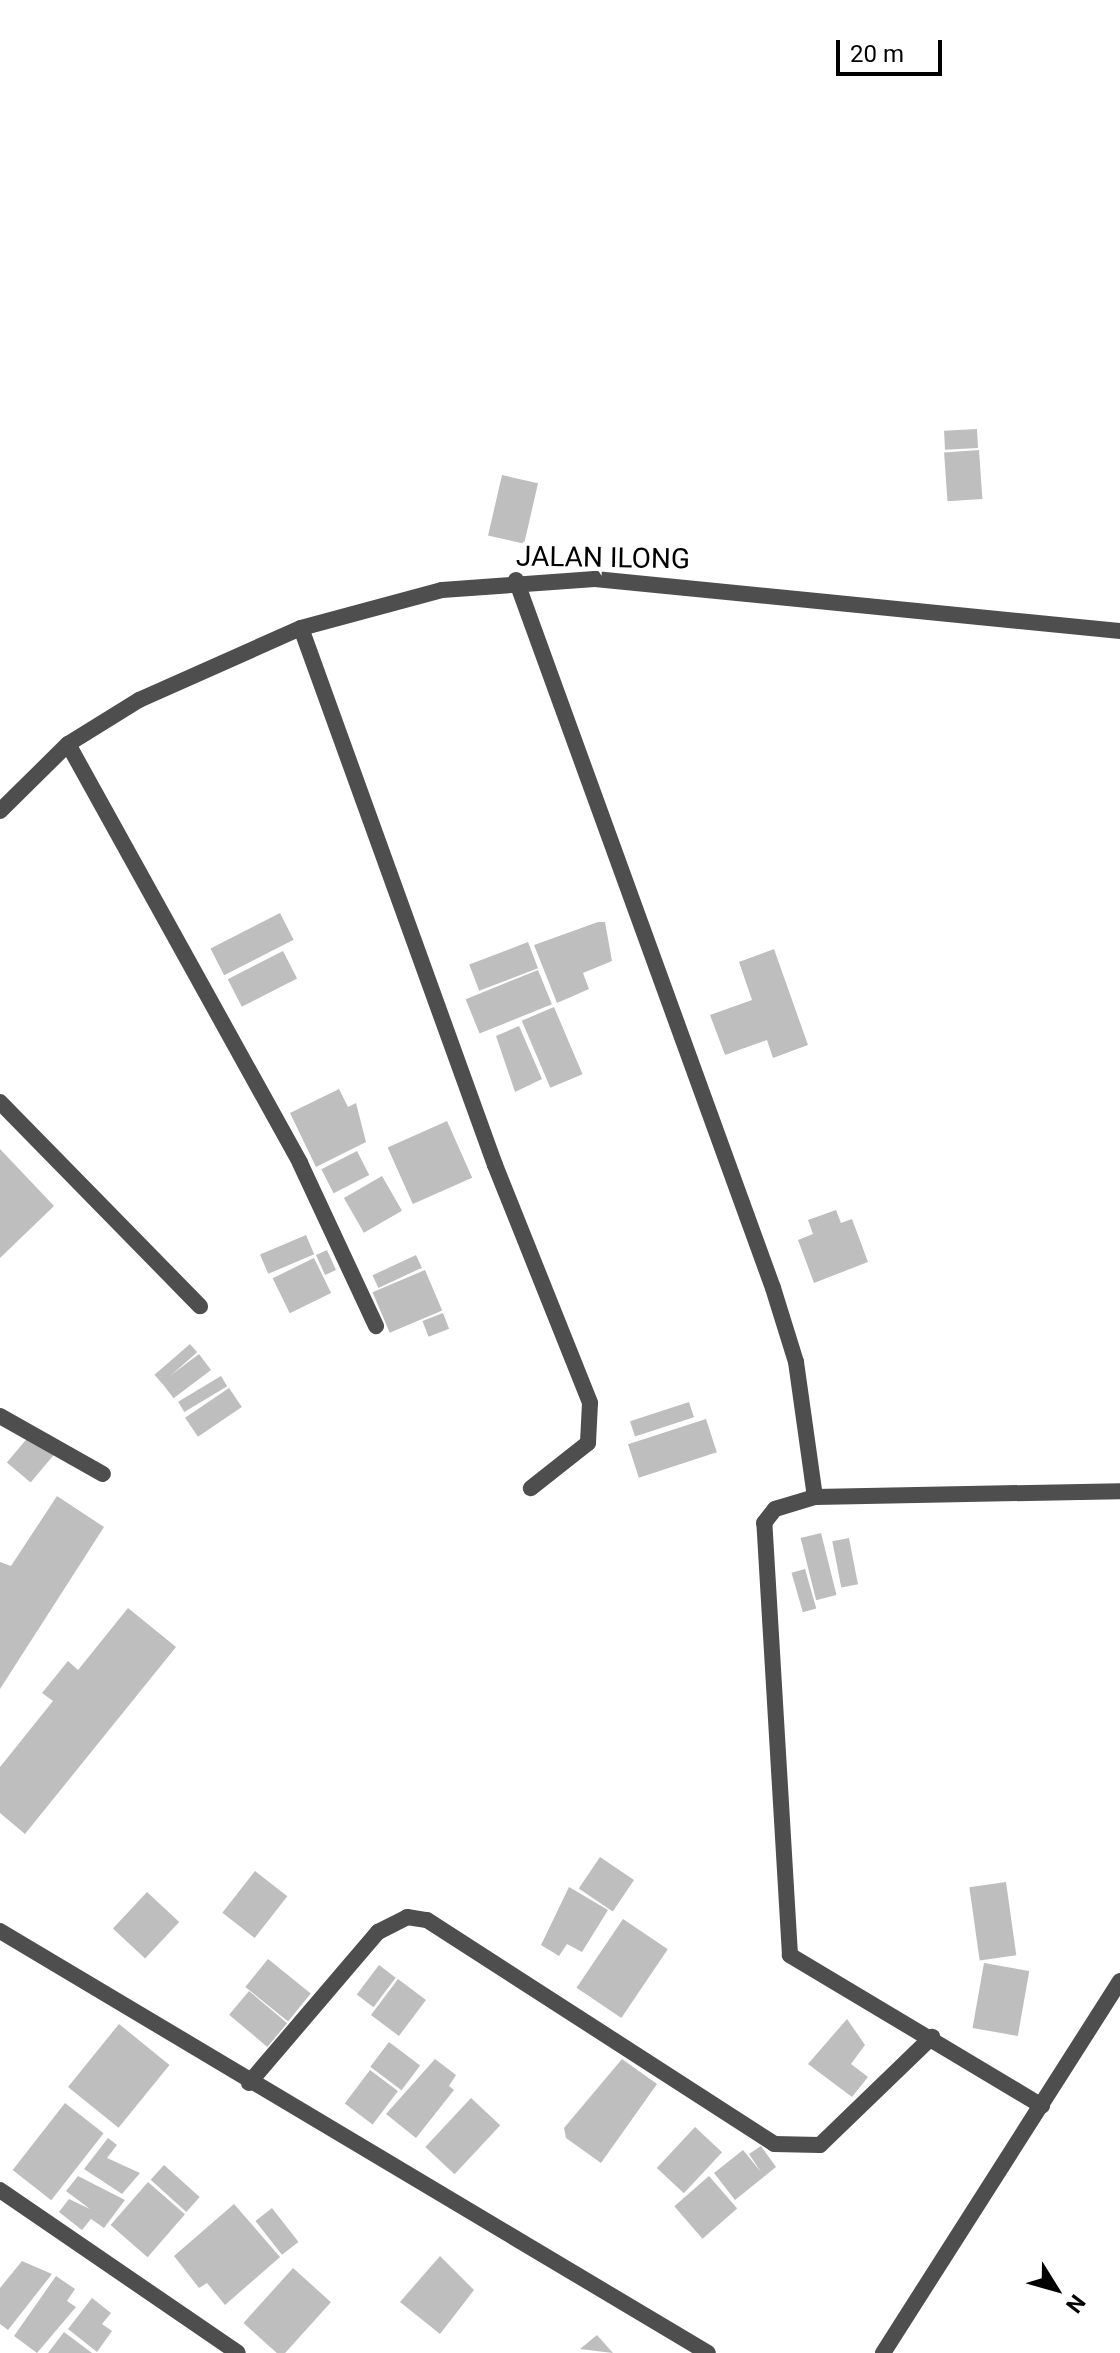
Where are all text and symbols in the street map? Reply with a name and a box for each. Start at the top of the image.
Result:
scale bar [840,24,946,74]
text: 20 m [850,40,904,68]
street label: JALAN ILONG [516,540,690,576]
north arrow [1016,2249,1096,2329]
text: N [1061,2290,1090,2317]

